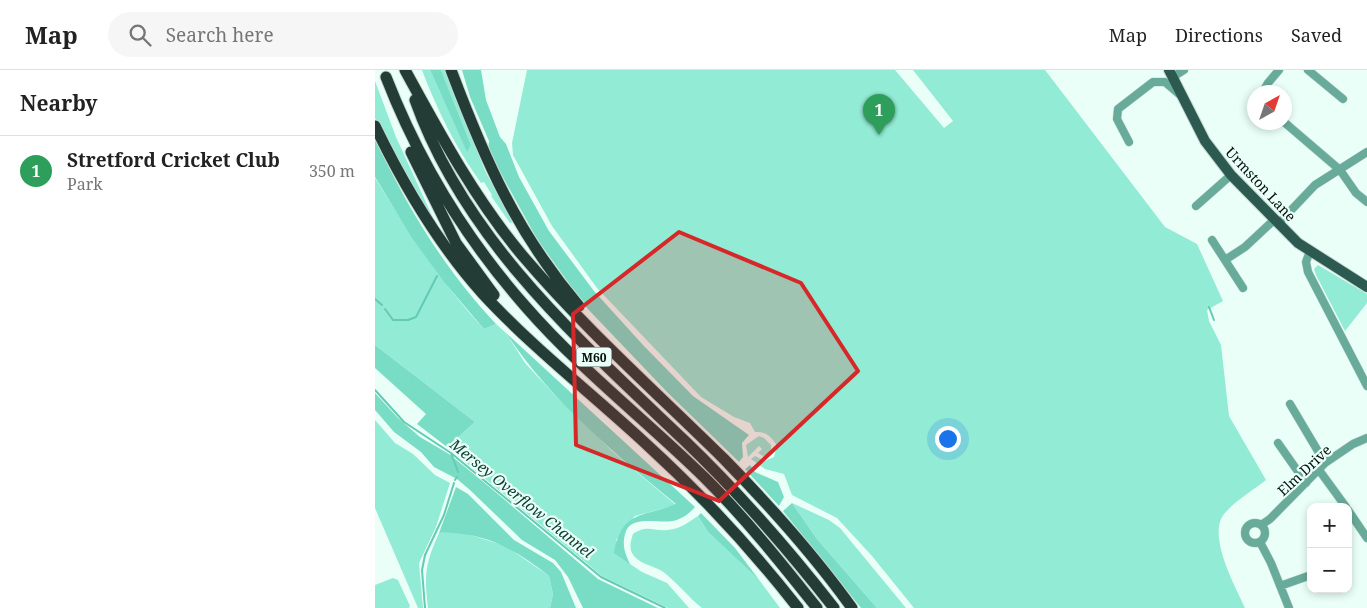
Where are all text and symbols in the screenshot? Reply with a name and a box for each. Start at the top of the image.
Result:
search box [108,12,458,57]
text: Map [25,18,78,51]
icon: search [126,21,154,49]
text: Search here [166,22,274,48]
text: Map [1109,23,1147,47]
text: Directions [1175,23,1263,47]
text: Saved [1291,23,1342,47]
north arrow [1247,85,1292,130]
text: Nearby [20,89,98,117]
pin: 1 [863,94,895,135]
street label: Urmston Lane [1222,143,1300,225]
text: Stretford Cricket Club [67,147,280,173]
text: 1 [31,160,41,182]
text: 350 m [309,160,355,182]
text: Park [67,173,103,195]
road number: M60 [577,348,611,366]
your location [935,426,961,452]
water label: Mersey Overflow Channel [445,433,598,562]
street label: Elm Drive [1273,440,1335,500]
map controls [1307,503,1352,593]
button: + [1307,503,1352,548]
button: − [1307,548,1352,593]

